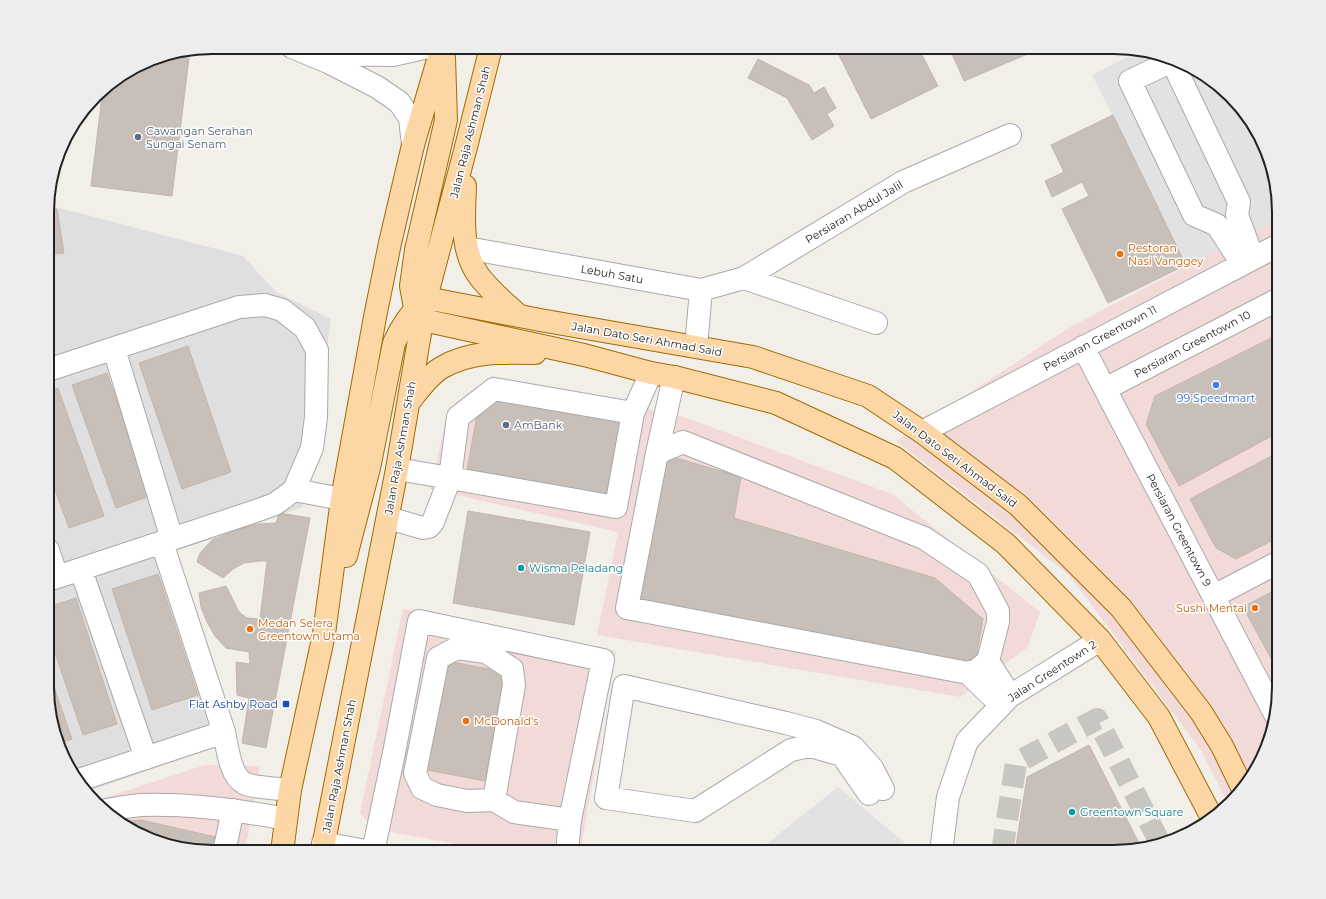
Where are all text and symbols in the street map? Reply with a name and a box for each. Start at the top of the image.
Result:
street label: Jalan Raja Ashman Shah [447,64,493,201]
place label: Cawangan Serahan Sungai Senam [146,124,253,151]
marker: Cawangan Serahan Sungai Senam [133,132,143,142]
street label: Persiaran Abdul Jalil [803,177,905,247]
place label: Restoran Nasi Vanggey [1128,241,1203,268]
marker: Restoran Nasi Vanggey [1115,249,1125,259]
street label: Lebuh Satu [580,262,644,286]
street label: Persiaran Greentown 11 [1041,302,1159,374]
street label: Persiaran Greentown 10 [1131,307,1253,381]
street label: Jalan Dato Seri Ahmad Said [570,319,723,359]
street label: Jalan Raja Ashman Shah [381,380,419,517]
marker: 99 Speedmart [1211,380,1221,390]
place label: 99 Speedmart [1177,391,1256,405]
street label: Jalan Dato Seri Ahmad Said [889,407,1020,510]
place label: AmBank [514,418,563,432]
marker: AmBank [501,420,511,430]
street label: Persiaran Greentown 9 [1143,471,1215,589]
place label: Wisma Peladang [529,561,623,575]
marker: Wisma Peladang [516,563,526,573]
place label: Sushi Mentai [1176,601,1247,615]
marker: Sushi Mentai [1250,603,1260,613]
place label: Medan Selera Greentown Utama [258,616,360,643]
marker: Medan Selera Greentown Utama [245,624,255,634]
street label: Jalan Greentown 2 [1004,637,1099,705]
place label: Flat Ashby Road [189,697,278,711]
street label: Jalan Raja Ashman Shah [319,698,359,835]
marker: Flat Ashby Road [281,699,291,709]
place label: McDonald's [474,714,539,728]
marker: McDonald's [461,716,471,726]
place label: Greentown Square [1080,805,1184,819]
marker: Greentown Square [1067,807,1077,817]

